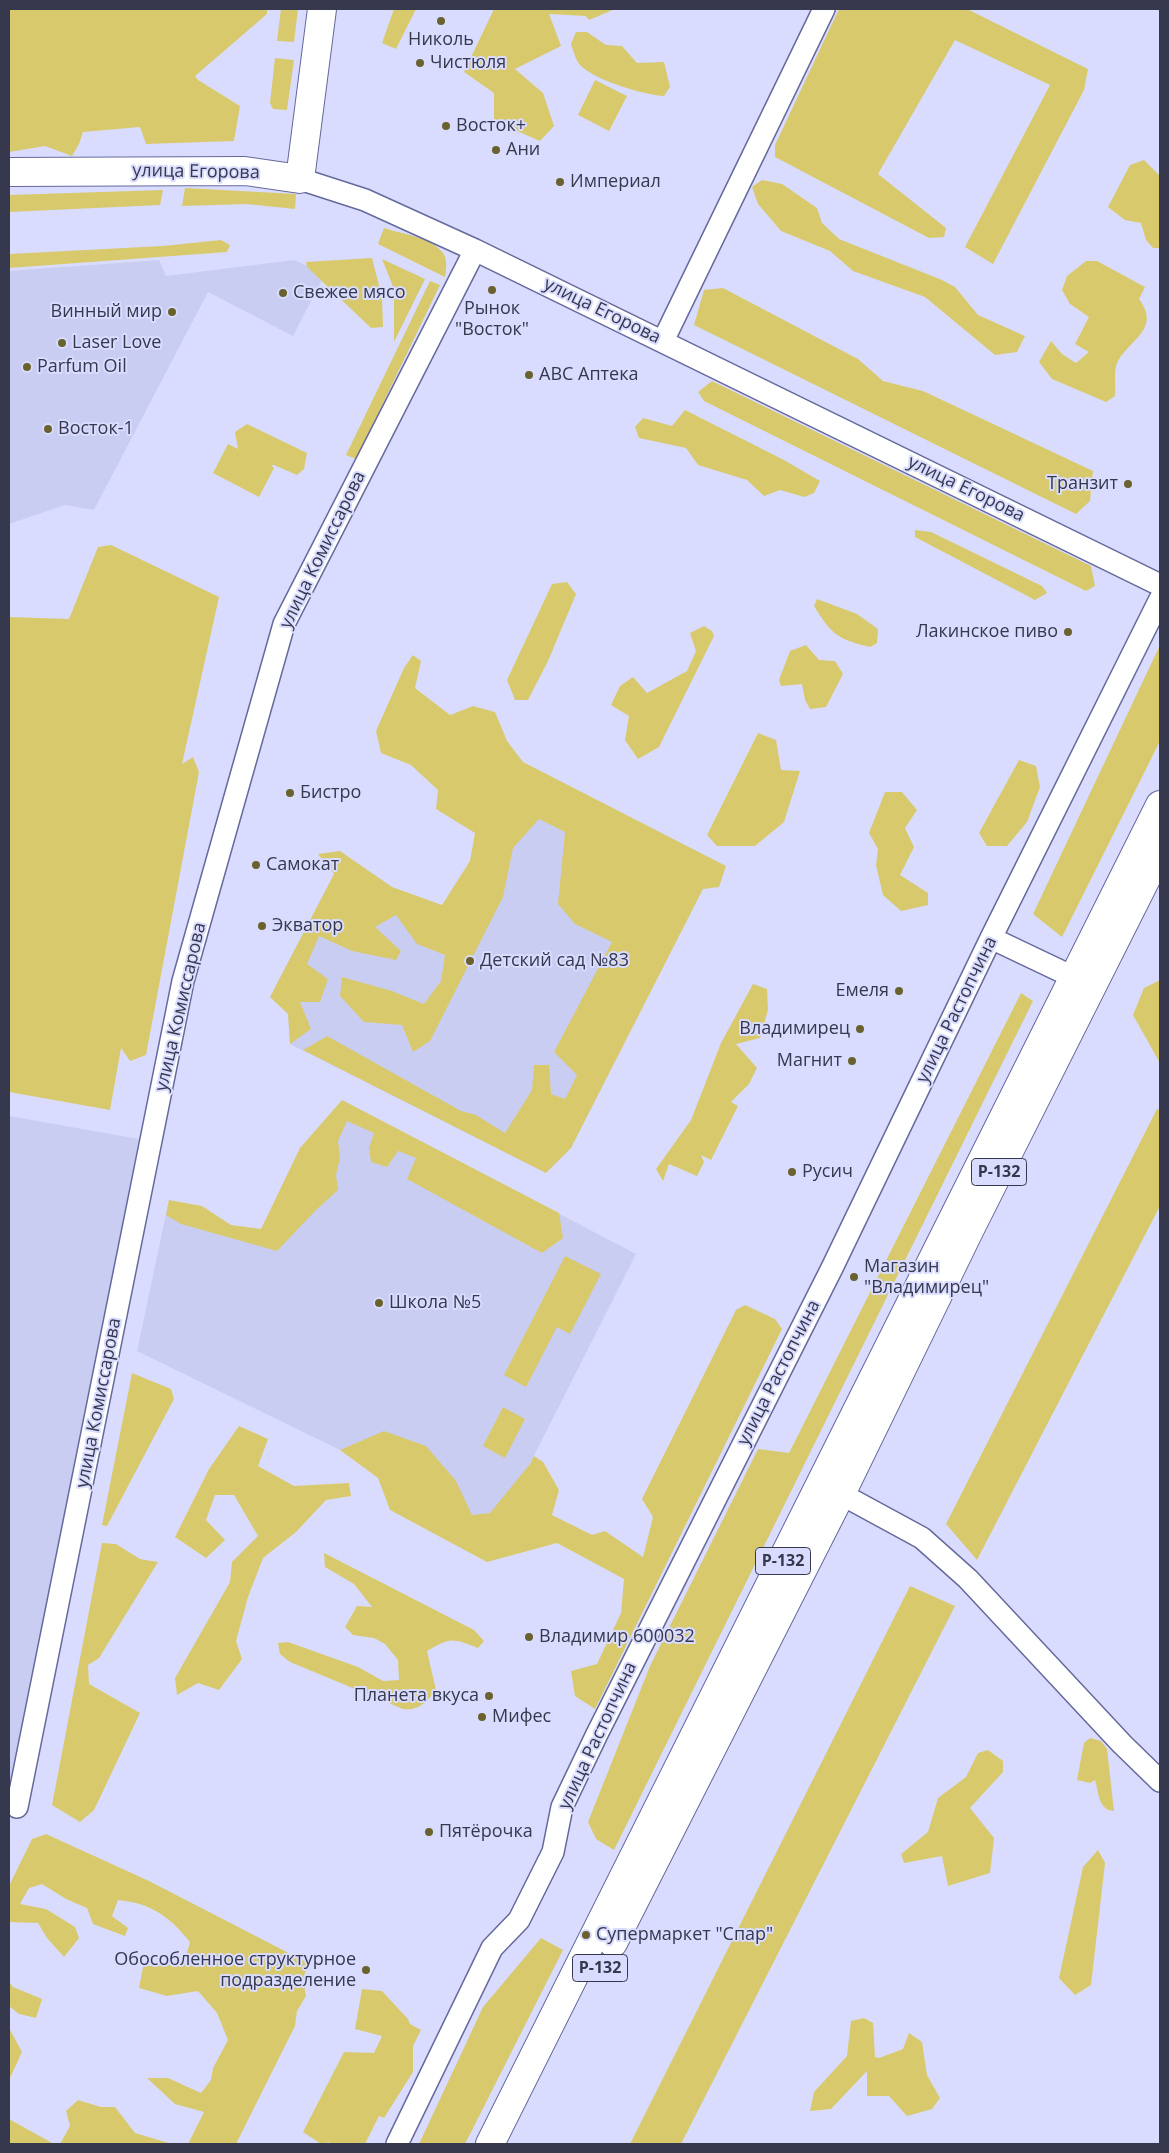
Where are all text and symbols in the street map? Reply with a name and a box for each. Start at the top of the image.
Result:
marker: Николь [435,15,447,27]
place label: Николь [408,29,474,51]
place label: Чистюля [430,52,506,74]
marker: Чистюля [414,57,426,69]
place label: Восток+ [456,115,526,137]
marker: Восток+ [440,120,452,132]
place label: Ани [506,139,540,161]
marker: Ани [490,144,502,156]
street label: улица Егорова [132,160,260,184]
place label: Империал [570,171,661,193]
marker: Империал [554,176,566,188]
street label: улица Егорова [540,273,664,349]
place label: Свежее мясо [293,282,406,304]
marker: Рынок "Восток" [486,284,498,296]
marker: Свежее мясо [277,287,289,299]
place label: Рынок "Восток" [455,298,529,340]
place label: Винный мир [51,301,162,323]
marker: Винный мир [166,306,178,318]
place label: Laser Love [72,332,161,354]
marker: Laser Love [56,337,68,349]
place label: Parfum Oil [37,356,127,378]
marker: Parfum Oil [21,361,33,373]
place label: ABC Аптека [539,364,638,386]
marker: ABC Аптека [523,369,535,381]
place label: Восток-1 [58,418,134,440]
marker: Восток-1 [42,423,54,435]
street label: улица Егорова [904,451,1028,527]
street label: улица Комиссарова [275,468,371,632]
place label: Транзит [1047,473,1118,495]
marker: Транзит [1122,478,1134,490]
place label: Лакинское пиво [916,621,1058,643]
marker: Лакинское пиво [1062,626,1074,638]
place label: Бистро [300,782,361,804]
marker: Бистро [284,787,296,799]
place label: Самокат [266,854,339,876]
marker: Самокат [250,859,262,871]
place label: Экватор [272,915,343,937]
street label: улица Комиссарова [151,920,211,1094]
marker: Экватор [256,920,268,932]
street label: улица Растопчина [912,933,1002,1087]
place label: Детский сад №83 [480,950,629,972]
marker: Детский сад №83 [464,955,476,967]
place label: Емеля [835,980,889,1002]
marker: Емеля [893,985,905,997]
place label: Владимирец [739,1018,850,1040]
marker: Владимирец [854,1023,866,1035]
place label: Магнит [777,1050,842,1072]
marker: Магнит [846,1055,858,1067]
road number: Р-132 [972,1158,1026,1186]
place label: Русич [802,1161,853,1183]
marker: Русич [786,1166,798,1178]
place label: Магазин "Владимирец" [864,1256,989,1298]
marker: Магазин "Владимирец" [848,1271,860,1283]
place label: Школа №5 [389,1292,481,1314]
marker: Школа №5 [373,1297,385,1309]
street label: улица Растопчина [733,1297,825,1449]
street label: улица Комиссарова [72,1316,126,1490]
road number: Р-132 [756,1548,810,1574]
place label: Владимир 600032 [539,1626,695,1648]
marker: Владимир 600032 [523,1631,535,1643]
street label: улица Растопчина [554,1659,642,1813]
place label: Планета вкуса [354,1685,479,1707]
marker: Планета вкуса [483,1690,495,1702]
place label: Мифес [492,1706,551,1728]
marker: Мифес [476,1711,488,1723]
place label: Пятёрочка [439,1821,533,1843]
marker: Пятёрочка [423,1826,435,1838]
place label: Супермаркет "Спар" [596,1924,773,1946]
marker: Супермаркет "Спар" [580,1929,592,1941]
place label: Обособленное структурное подразделение [114,1949,356,1992]
road number: Р-132 [572,1955,628,1982]
marker: Обособленное структурное подразделение [360,1964,372,1976]

